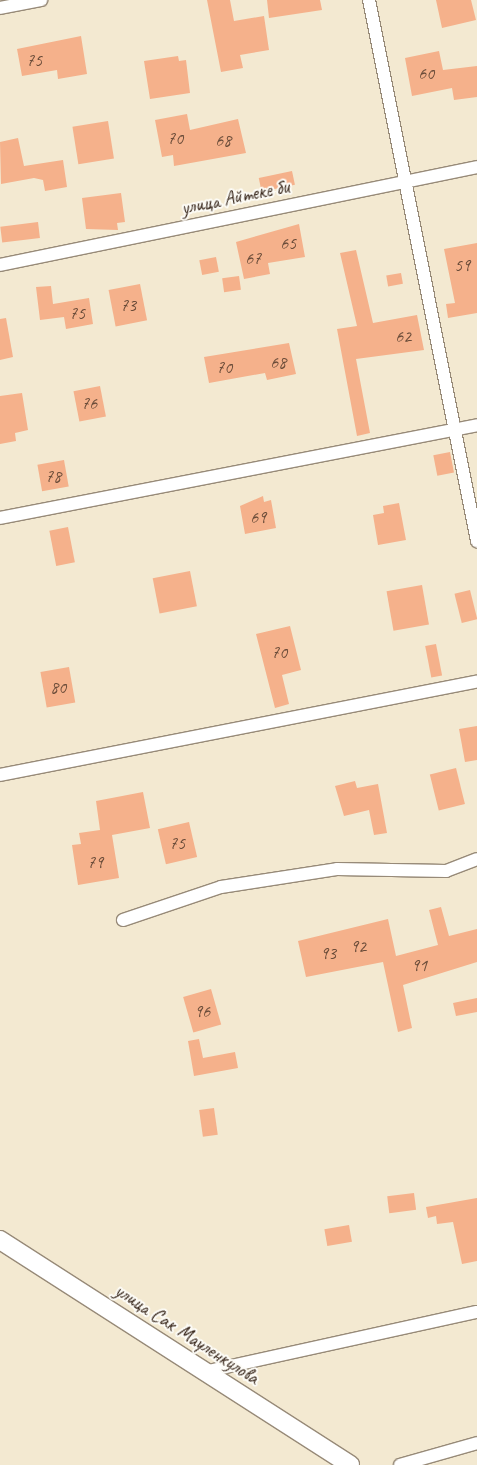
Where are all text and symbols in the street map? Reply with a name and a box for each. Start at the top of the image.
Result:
house number: 75 [26,49,42,71]
house number: 60 [418,62,434,84]
house number: 70 [167,127,183,149]
house number: 68 [215,129,231,151]
street label: улица Айтеке би [179,174,291,220]
house number: 65 [280,232,296,254]
house number: 67 [245,247,261,269]
house number: 59 [454,254,470,276]
house number: 73 [120,294,136,316]
house number: 75 [69,302,85,324]
house number: 62 [395,325,411,347]
house number: 68 [270,351,286,373]
house number: 70 [216,356,232,378]
house number: 76 [81,392,97,414]
house number: 78 [45,465,61,487]
house number: 69 [250,506,266,528]
house number: 70 [271,641,287,663]
house number: 80 [50,676,66,698]
house number: 75 [169,832,185,854]
house number: 79 [87,851,103,873]
house number: 92 [350,935,366,957]
house number: 93 [320,942,336,964]
house number: 91 [411,954,427,976]
house number: 96 [194,1000,210,1022]
street label: улица Сак Мауленкулова [110,1278,264,1390]

